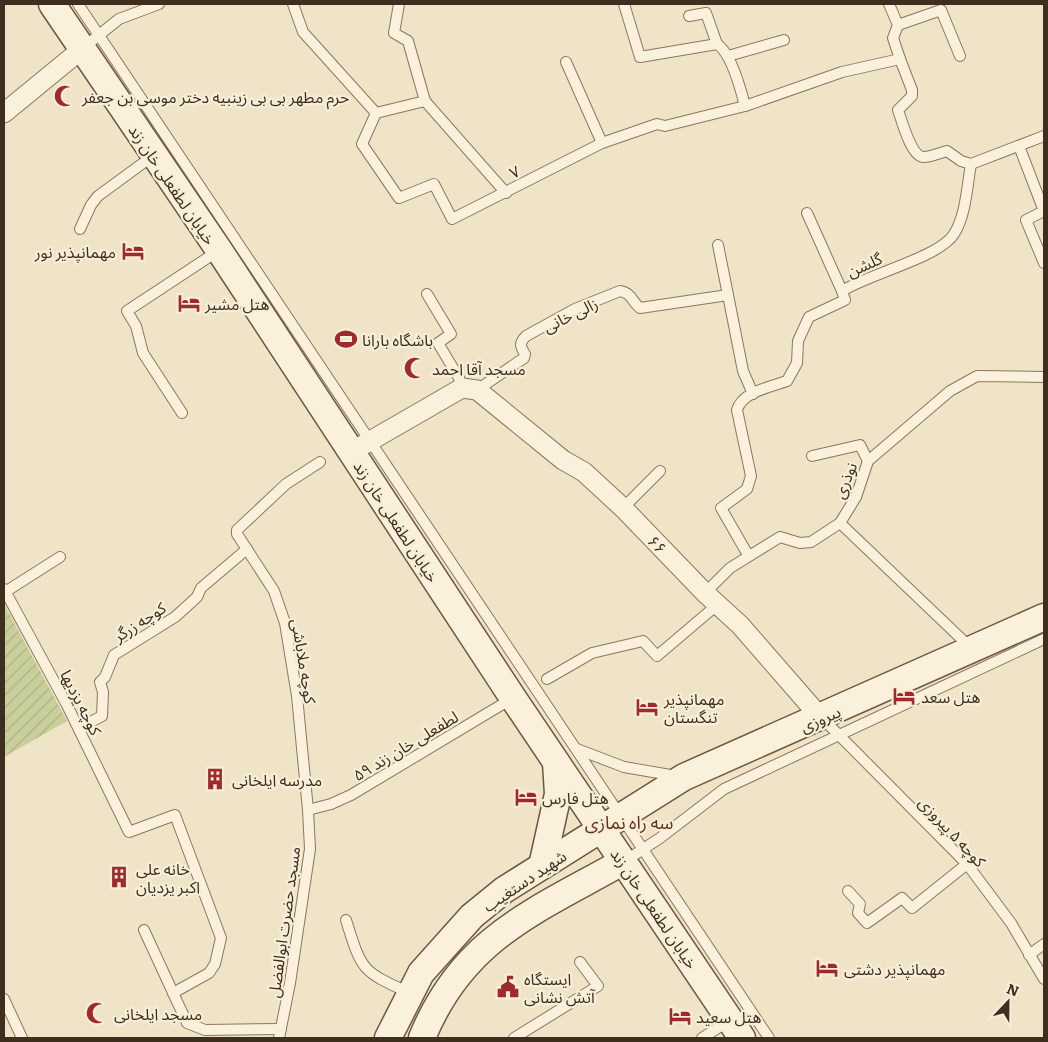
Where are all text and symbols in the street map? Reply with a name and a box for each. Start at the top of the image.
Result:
mosque icon: حرم مطهر بی بی زینبیه دختر موسی بن جعفر [52,83,78,109]
place label: حرم مطهر بی بی زینبیه دختر موسی بن جعفر [81,84,349,110]
street label: خیابان لطفعلی خان زند [124,119,222,249]
street label: ۷ [504,158,524,184]
hotel icon: مهمانپذیر نور [120,238,146,264]
place label: مهمانپذیر نور [34,239,116,263]
street label: گلشن [842,245,886,282]
hotel icon: هتل مشیر [176,290,202,316]
street label: زالی خانی [538,290,602,338]
place label: هتل مشیر [204,291,269,315]
sports icon: باشگاه بارانا [333,326,359,352]
place label: باشگاه بارانا [362,327,433,351]
mosque icon: مسجد آقا احمد [402,355,428,381]
place label: مسجد آقا احمد [432,356,526,380]
street label: خیابان لطفعلی خان زند [348,455,446,587]
street label: نوذری [826,458,862,502]
street label: ۶۶ [643,529,673,559]
street label: کوچه زرگر [107,595,170,648]
street label: کوچه ملاباشی [286,617,324,706]
street label: کوچه یزدیها [55,665,109,739]
hotel icon: هتل سعد [891,683,917,709]
place label: هتل سعد [921,684,980,708]
place label: مهمانپذیر تنگستان [663,686,724,728]
hotel icon: مهمانپذیر تنگستان [634,694,660,720]
street label: پیروزی [796,698,844,738]
street label: لطفعلی خان زند ۵۹ [348,704,462,786]
building icon: مدرسه ایلخانی [202,766,228,792]
place label: مدرسه ایلخانی [232,767,322,791]
hotel icon: هتل فارس [513,784,539,810]
place label: هتل فارس [542,785,609,809]
street label: کوچه ۵ پیروزی [914,790,992,872]
district label: سه راه نمازی [585,808,673,835]
street label: شهید دستغیب [477,843,571,917]
street label: خیابان لطفعلی خان زند [606,843,704,973]
street label: مسجد حضرت ابوالفضل [261,845,305,999]
place label: خانه علی اکبر یزدیان [136,856,200,898]
building icon: خانه علی اکبر یزدیان [106,864,132,890]
hotel icon: مهمانپذیر دشتی [814,955,840,981]
place label: مهمانپذیر دشتی [844,956,945,980]
place label: ایستگاه آتش نشانی [524,966,596,1008]
public building icon: ایستگاه آتش نشانی [495,974,521,1000]
north arrow [983,977,1033,1027]
text: N [1004,978,1023,1001]
mosque icon: مسجد ایلخانی [84,1000,110,1026]
place label: مسجد ایلخانی [114,1001,202,1025]
hotel icon: هتل سعيد [667,1003,693,1029]
place label: هتل سعيد [696,1004,761,1028]

